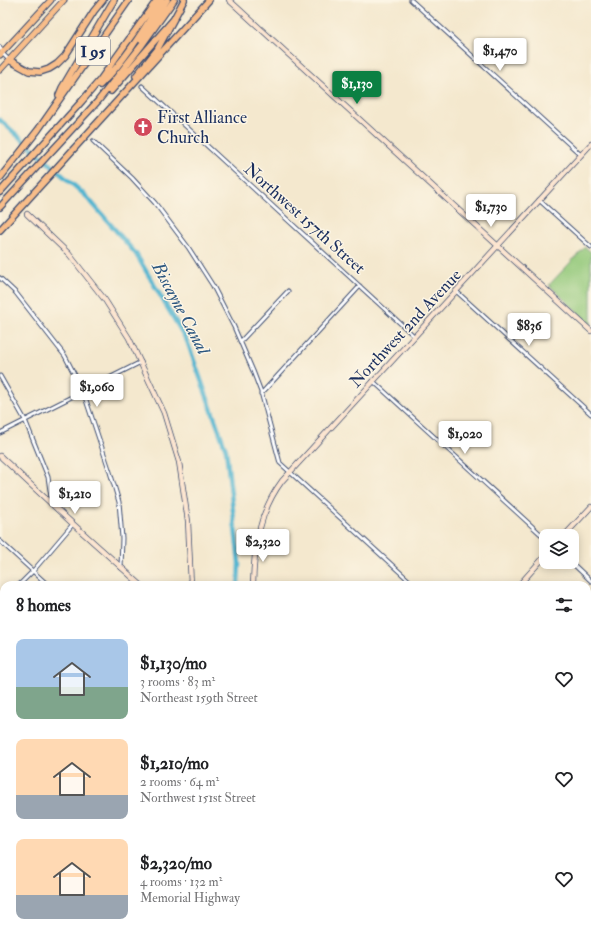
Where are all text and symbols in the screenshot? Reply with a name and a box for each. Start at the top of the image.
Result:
road number: I 95 [76,37,110,65]
pin: $1,470 [467,38,533,72]
text: $1,470 [483,43,517,59]
pin: $1,130 [324,71,390,105]
text: $1,130 [341,76,373,92]
place label: First Alliance Church [157,107,247,148]
church icon: First Alliance Church [132,116,154,138]
street label: Northwest 157th Street [240,158,370,279]
pin: $1,730 [458,194,524,228]
text: $1,730 [475,199,507,215]
water label: Biscayne Canal [146,257,215,360]
street label: Northwest 2nd Avenue [345,265,466,392]
pin: $836 [505,313,553,347]
text: $836 [516,318,542,334]
pin: $1,060 [64,374,130,408]
text: $1,060 [80,379,114,395]
pin: $1,020 [432,421,498,455]
text: $1,020 [447,426,483,442]
pin: $1,210 [42,481,108,515]
text: $1,210 [59,486,91,502]
pin: $2,320 [230,529,296,563]
map controls [539,529,579,569]
button: layers [539,529,579,569]
text: $2,320 [245,534,281,550]
icon: filters [553,594,575,616]
text: 8 homes [16,595,71,616]
text: $1,130/mo [140,653,207,674]
icon: home [48,655,96,703]
icon: heart [553,668,575,690]
text: 3 rooms · 83 m² [140,674,215,690]
text: Northeast 159th Street [140,690,258,706]
text: $1,210/mo [140,753,209,774]
icon: home [48,755,96,803]
icon: heart [553,768,575,790]
text: 2 rooms · 64 m² [140,774,219,790]
text: Northwest 151st Street [140,790,256,806]
text: $2,320/mo [140,853,212,874]
icon: home [48,855,96,903]
icon: heart [553,868,575,890]
text: 4 rooms · 132 m² [140,874,222,890]
text: Memorial Highway [140,890,240,906]

